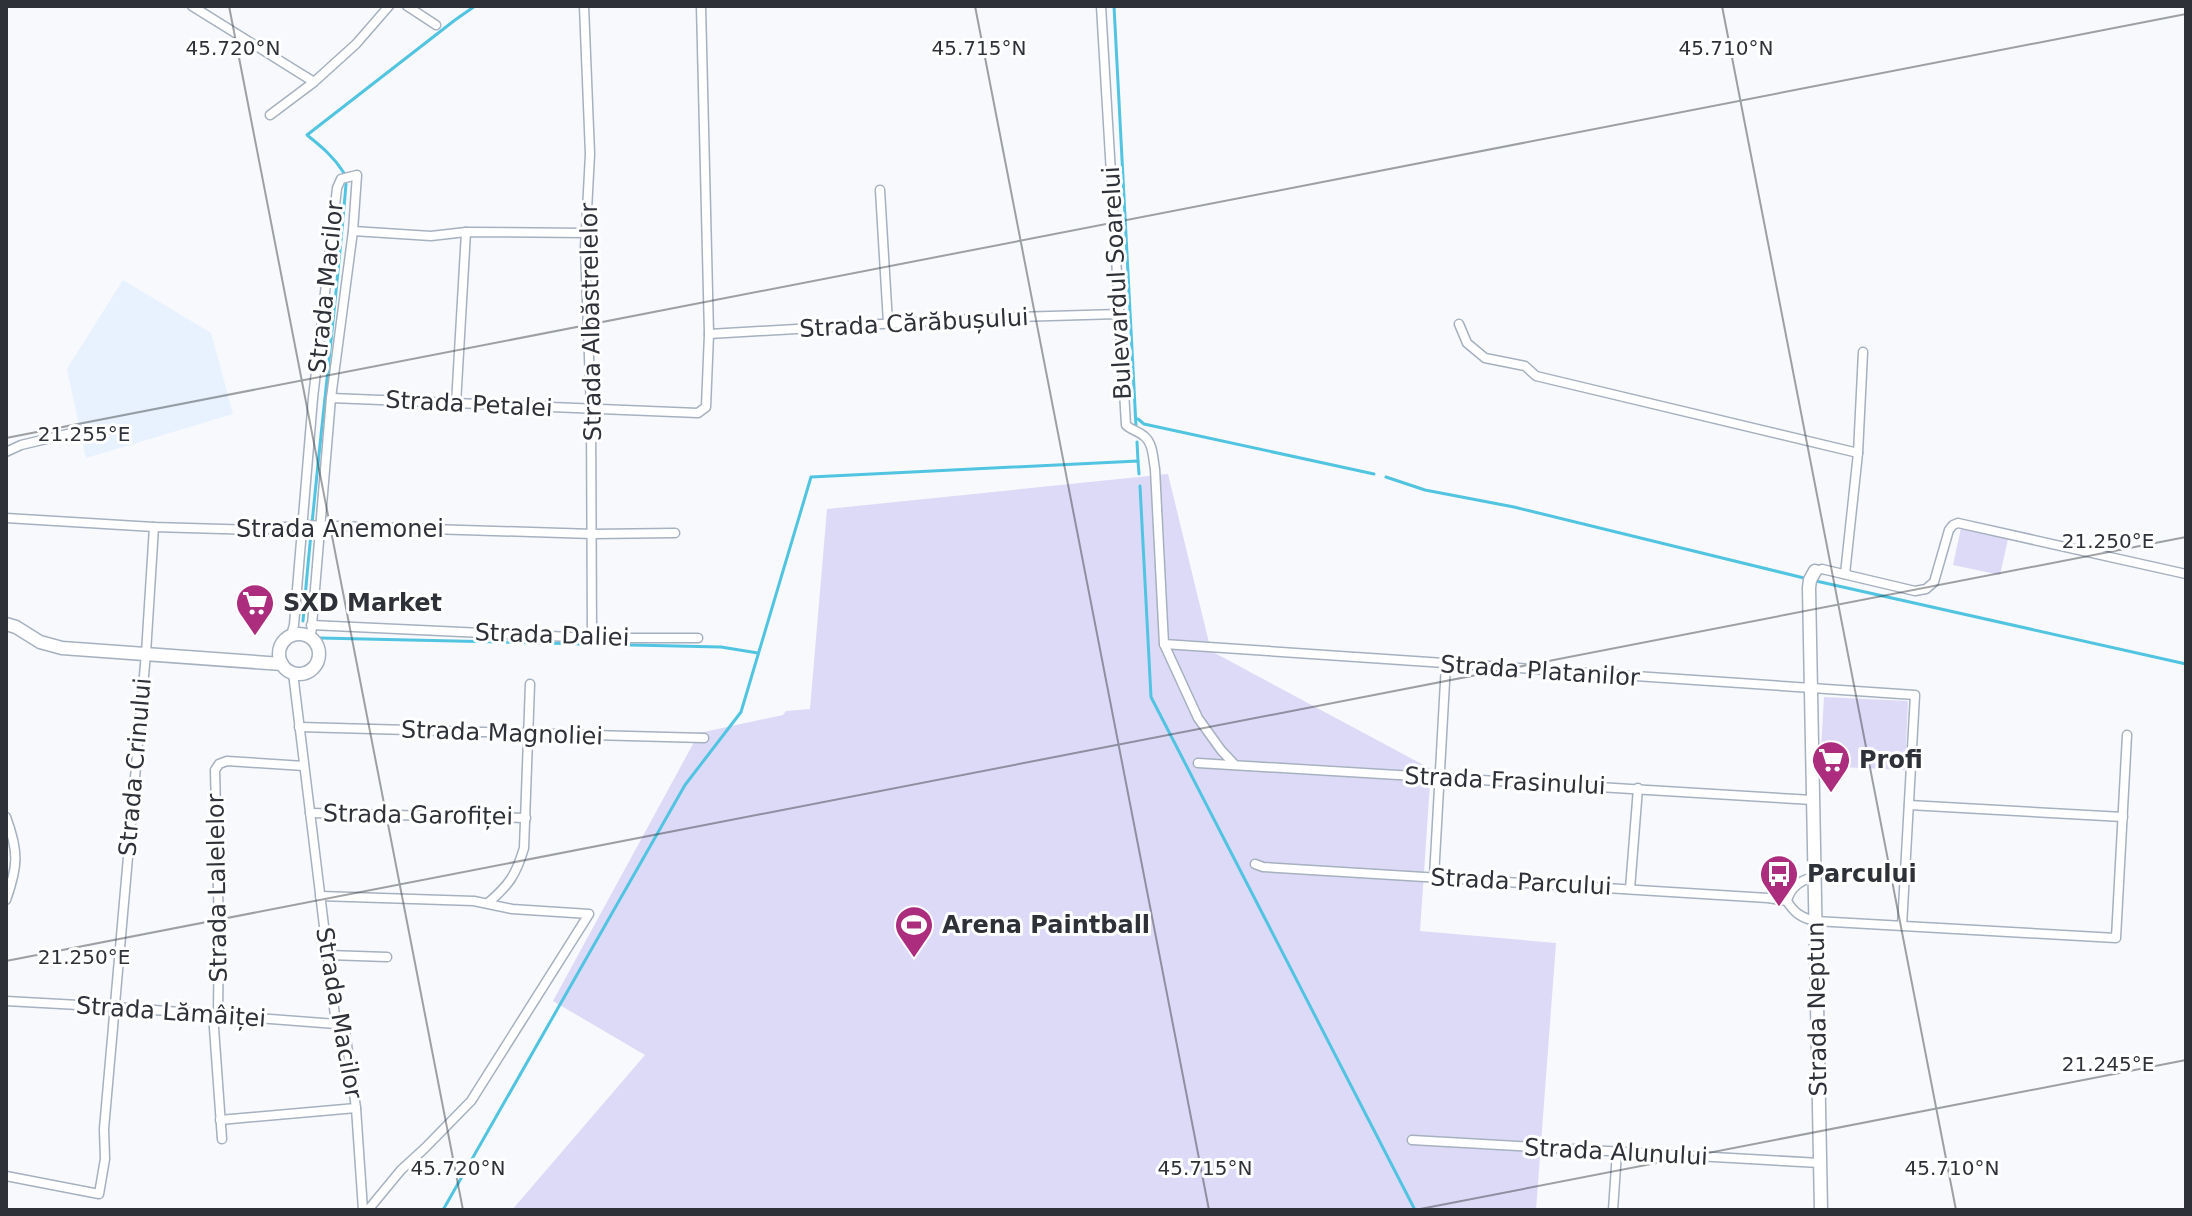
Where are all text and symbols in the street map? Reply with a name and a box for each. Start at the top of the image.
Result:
text: 45.720°N [186,36,280,60]
text: 45.715°N [932,36,1026,60]
text: 45.710°N [1679,36,1773,60]
street label: Bulevardul Soarelui [1097,166,1137,400]
street label: Strada Macilor [303,199,349,375]
street label: Strada Albăstrelelor [575,202,607,441]
street label: Strada Cărăbușului [799,303,1029,343]
street label: Strada Petalei [385,386,553,422]
text: 21.255°E [38,422,130,446]
street label: Strada Anemonei [236,515,444,543]
text: 21.250°E [2062,529,2154,553]
supermarket icon: SXD Market [234,582,276,637]
place label: SXD Market [283,589,442,617]
street label: Strada Daliei [474,618,630,652]
street label: Strada Platanilor [1439,650,1641,692]
street label: Strada Crinului [113,677,157,857]
street label: Strada Magnoliei [401,715,603,751]
supermarket icon: Profi [1810,739,1852,794]
place label: Profi [1859,746,1923,774]
street label: Strada Frasinului [1404,762,1606,800]
street label: Strada Lalelelor [201,793,233,983]
street label: Strada Garofiței [323,799,513,831]
bus stop icon: Parcului [1758,853,1800,908]
place label: Parcului [1807,860,1917,888]
street label: Strada Parcului [1430,863,1612,901]
sports icon: Arena Paintball [893,904,935,959]
place label: Arena Paintball [942,911,1150,939]
street label: Strada Neptun [1801,921,1833,1097]
street label: Strada Macilor [310,925,368,1101]
text: 21.250°E [38,945,130,969]
street label: Strada Lămâiței [75,991,267,1033]
text: 21.245°E [2062,1052,2154,1076]
street label: Strada Alunului [1523,1133,1709,1171]
text: 45.720°N [411,1156,505,1180]
text: 45.715°N [1158,1156,1252,1180]
text: 45.710°N [1905,1156,1999,1180]

